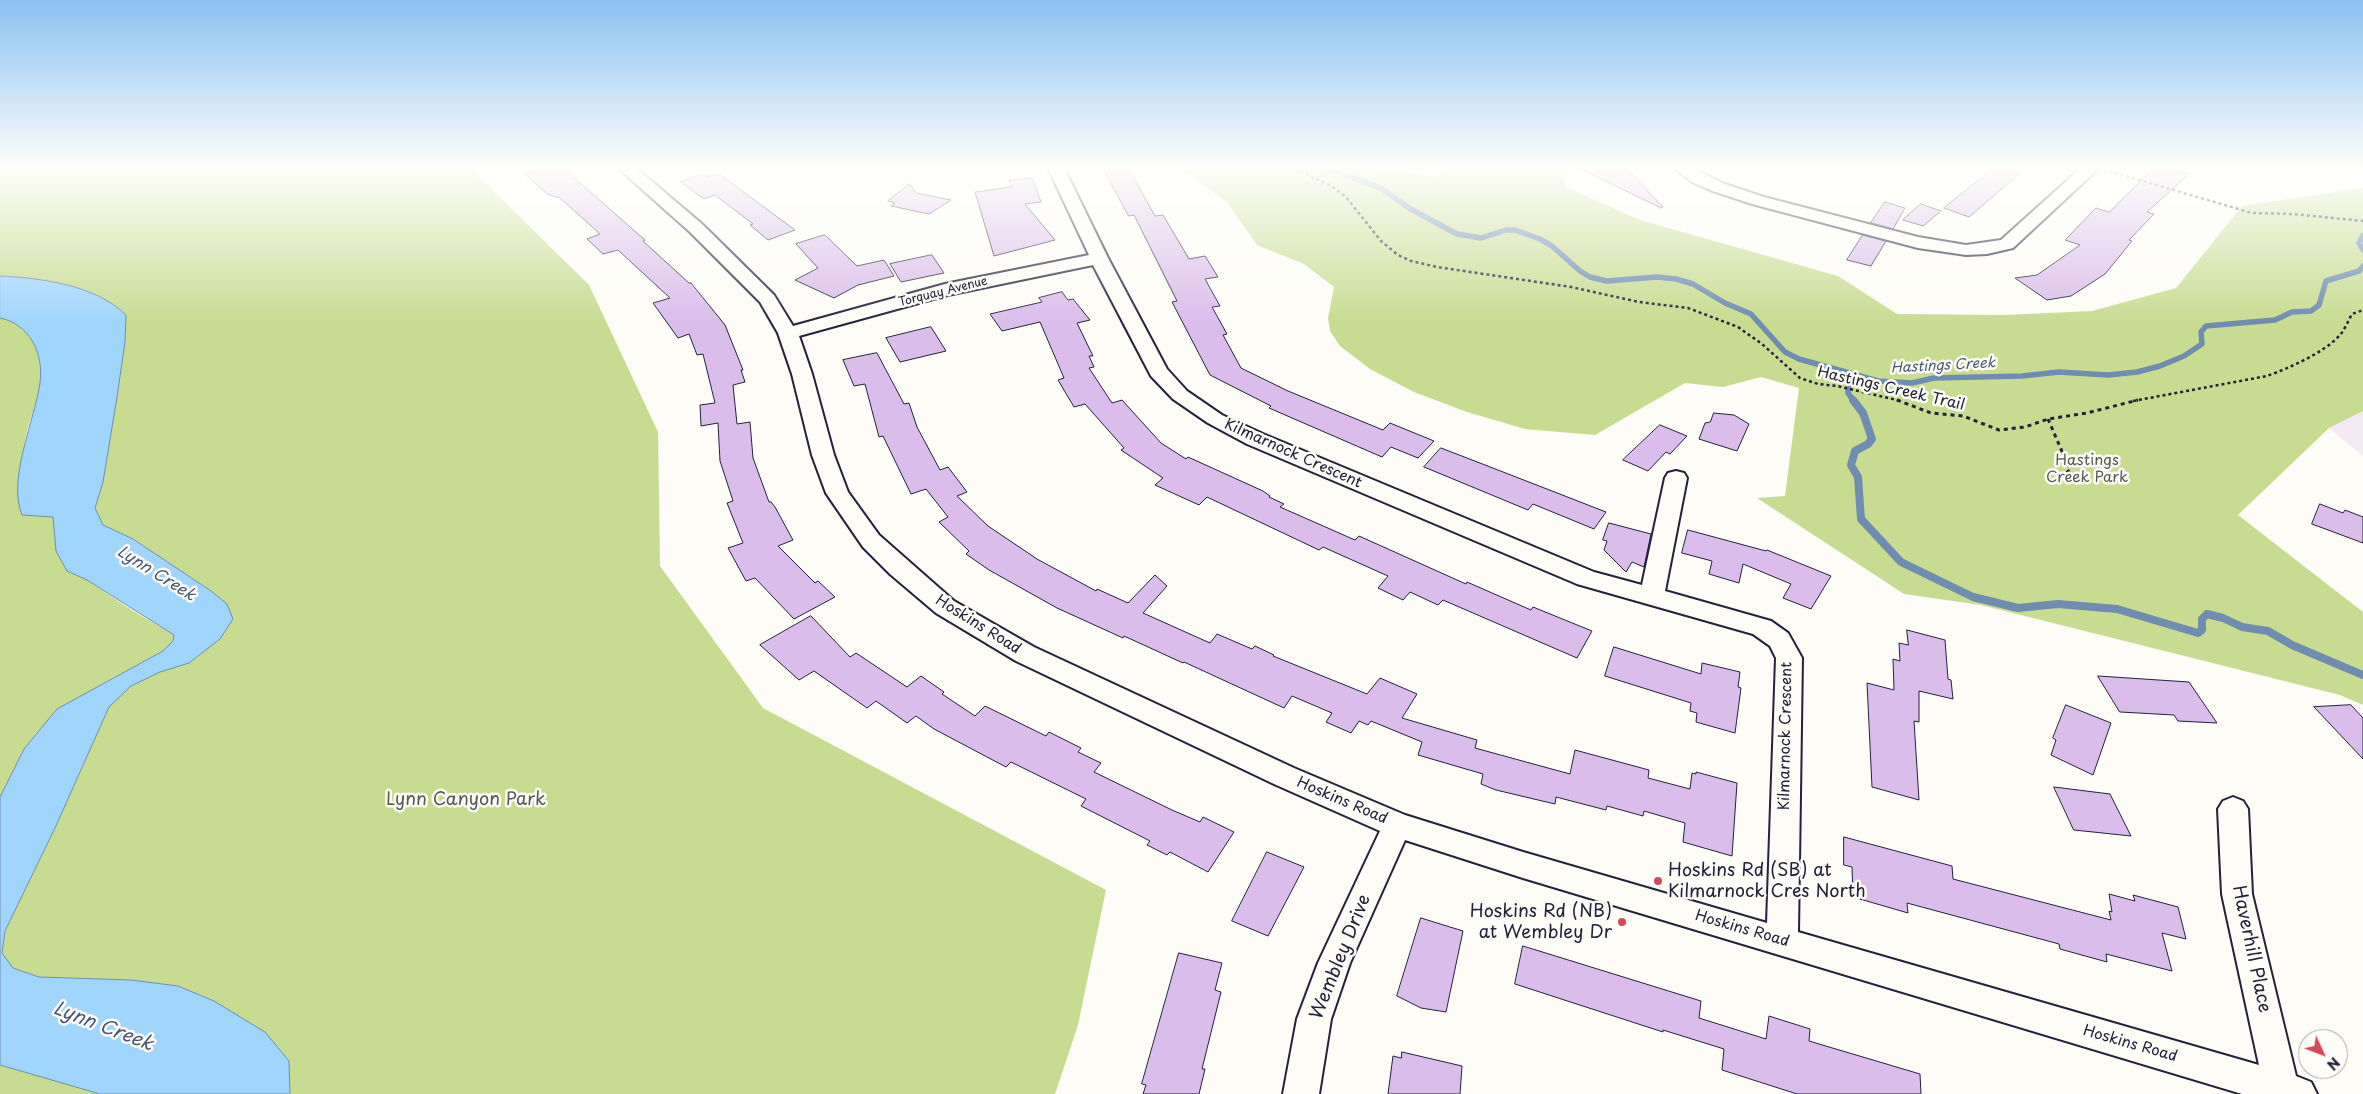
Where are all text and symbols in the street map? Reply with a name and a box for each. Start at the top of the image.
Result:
street label: Torquay Avenue [897,274,989,310]
water label: Hastings Creek [1890,355,1996,377]
street label: Hastings Creek Trail [1816,363,1966,415]
street label: Kilmarnock Crescent [1221,416,1365,492]
park label: Hastings Creek Park [2046,452,2128,487]
water label: Lynn Creek [113,542,199,606]
street label: Hoskins Road [932,592,1024,658]
street label: Kilmarnock Crescent [1776,662,1796,810]
street label: Hoskins Road [1294,774,1390,828]
park label: Lynn Canyon Park [386,789,546,811]
place label: Hoskins Rd (SB) at Kilmarnock Cres North [1668,860,1866,902]
marker: Hoskins Rd (SB) at Kilmarnock Cres North [1652,875,1664,887]
street label: Haverhill Place [2227,883,2275,1015]
street label: Wembley Drive [1306,891,1376,1023]
place label: Hoskins Rd (NB) at Wembley Dr [1470,901,1612,944]
street label: Hoskins Road [1693,907,1791,951]
marker: Hoskins Rd (NB) at Wembley Dr [1616,916,1628,928]
water label: Lynn Creek [50,998,156,1056]
street label: Hoskins Road [2081,1022,2179,1066]
north arrow [2298,1029,2348,1079]
text: N [2322,1053,2345,1075]

